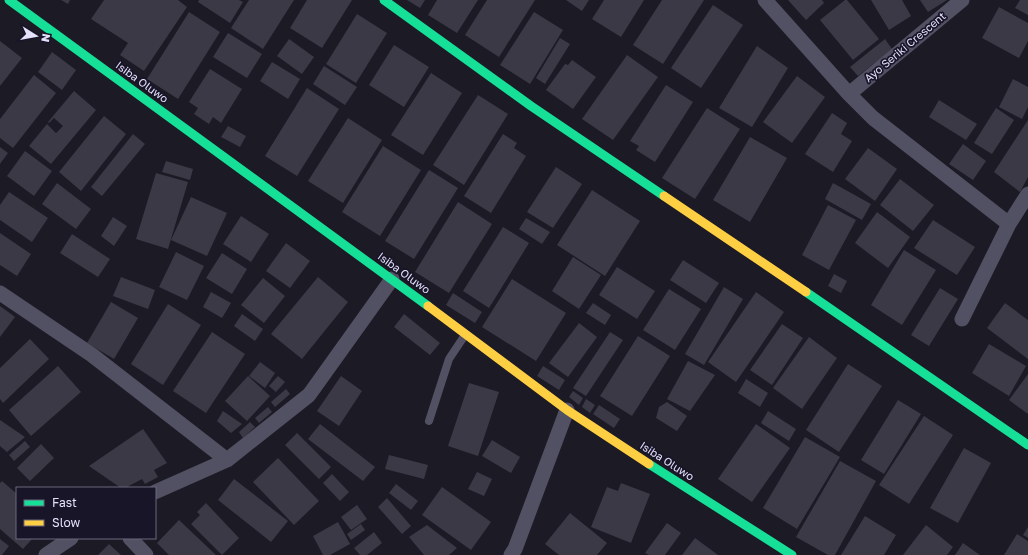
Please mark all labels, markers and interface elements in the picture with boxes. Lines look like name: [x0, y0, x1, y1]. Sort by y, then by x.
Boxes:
street label: Ayo Seriki Crescent: [861, 9, 948, 84]
north arrow: [16, 16, 56, 56]
text: N: [39, 33, 53, 43]
street label: Isiba Oluwo: [114, 58, 171, 105]
street label: Isiba Oluwo: [376, 249, 433, 296]
street label: Isiba Oluwo: [638, 438, 697, 483]
legend: [16, 487, 156, 539]
text: Fast: [52, 495, 77, 510]
text: Slow: [52, 515, 80, 530]

